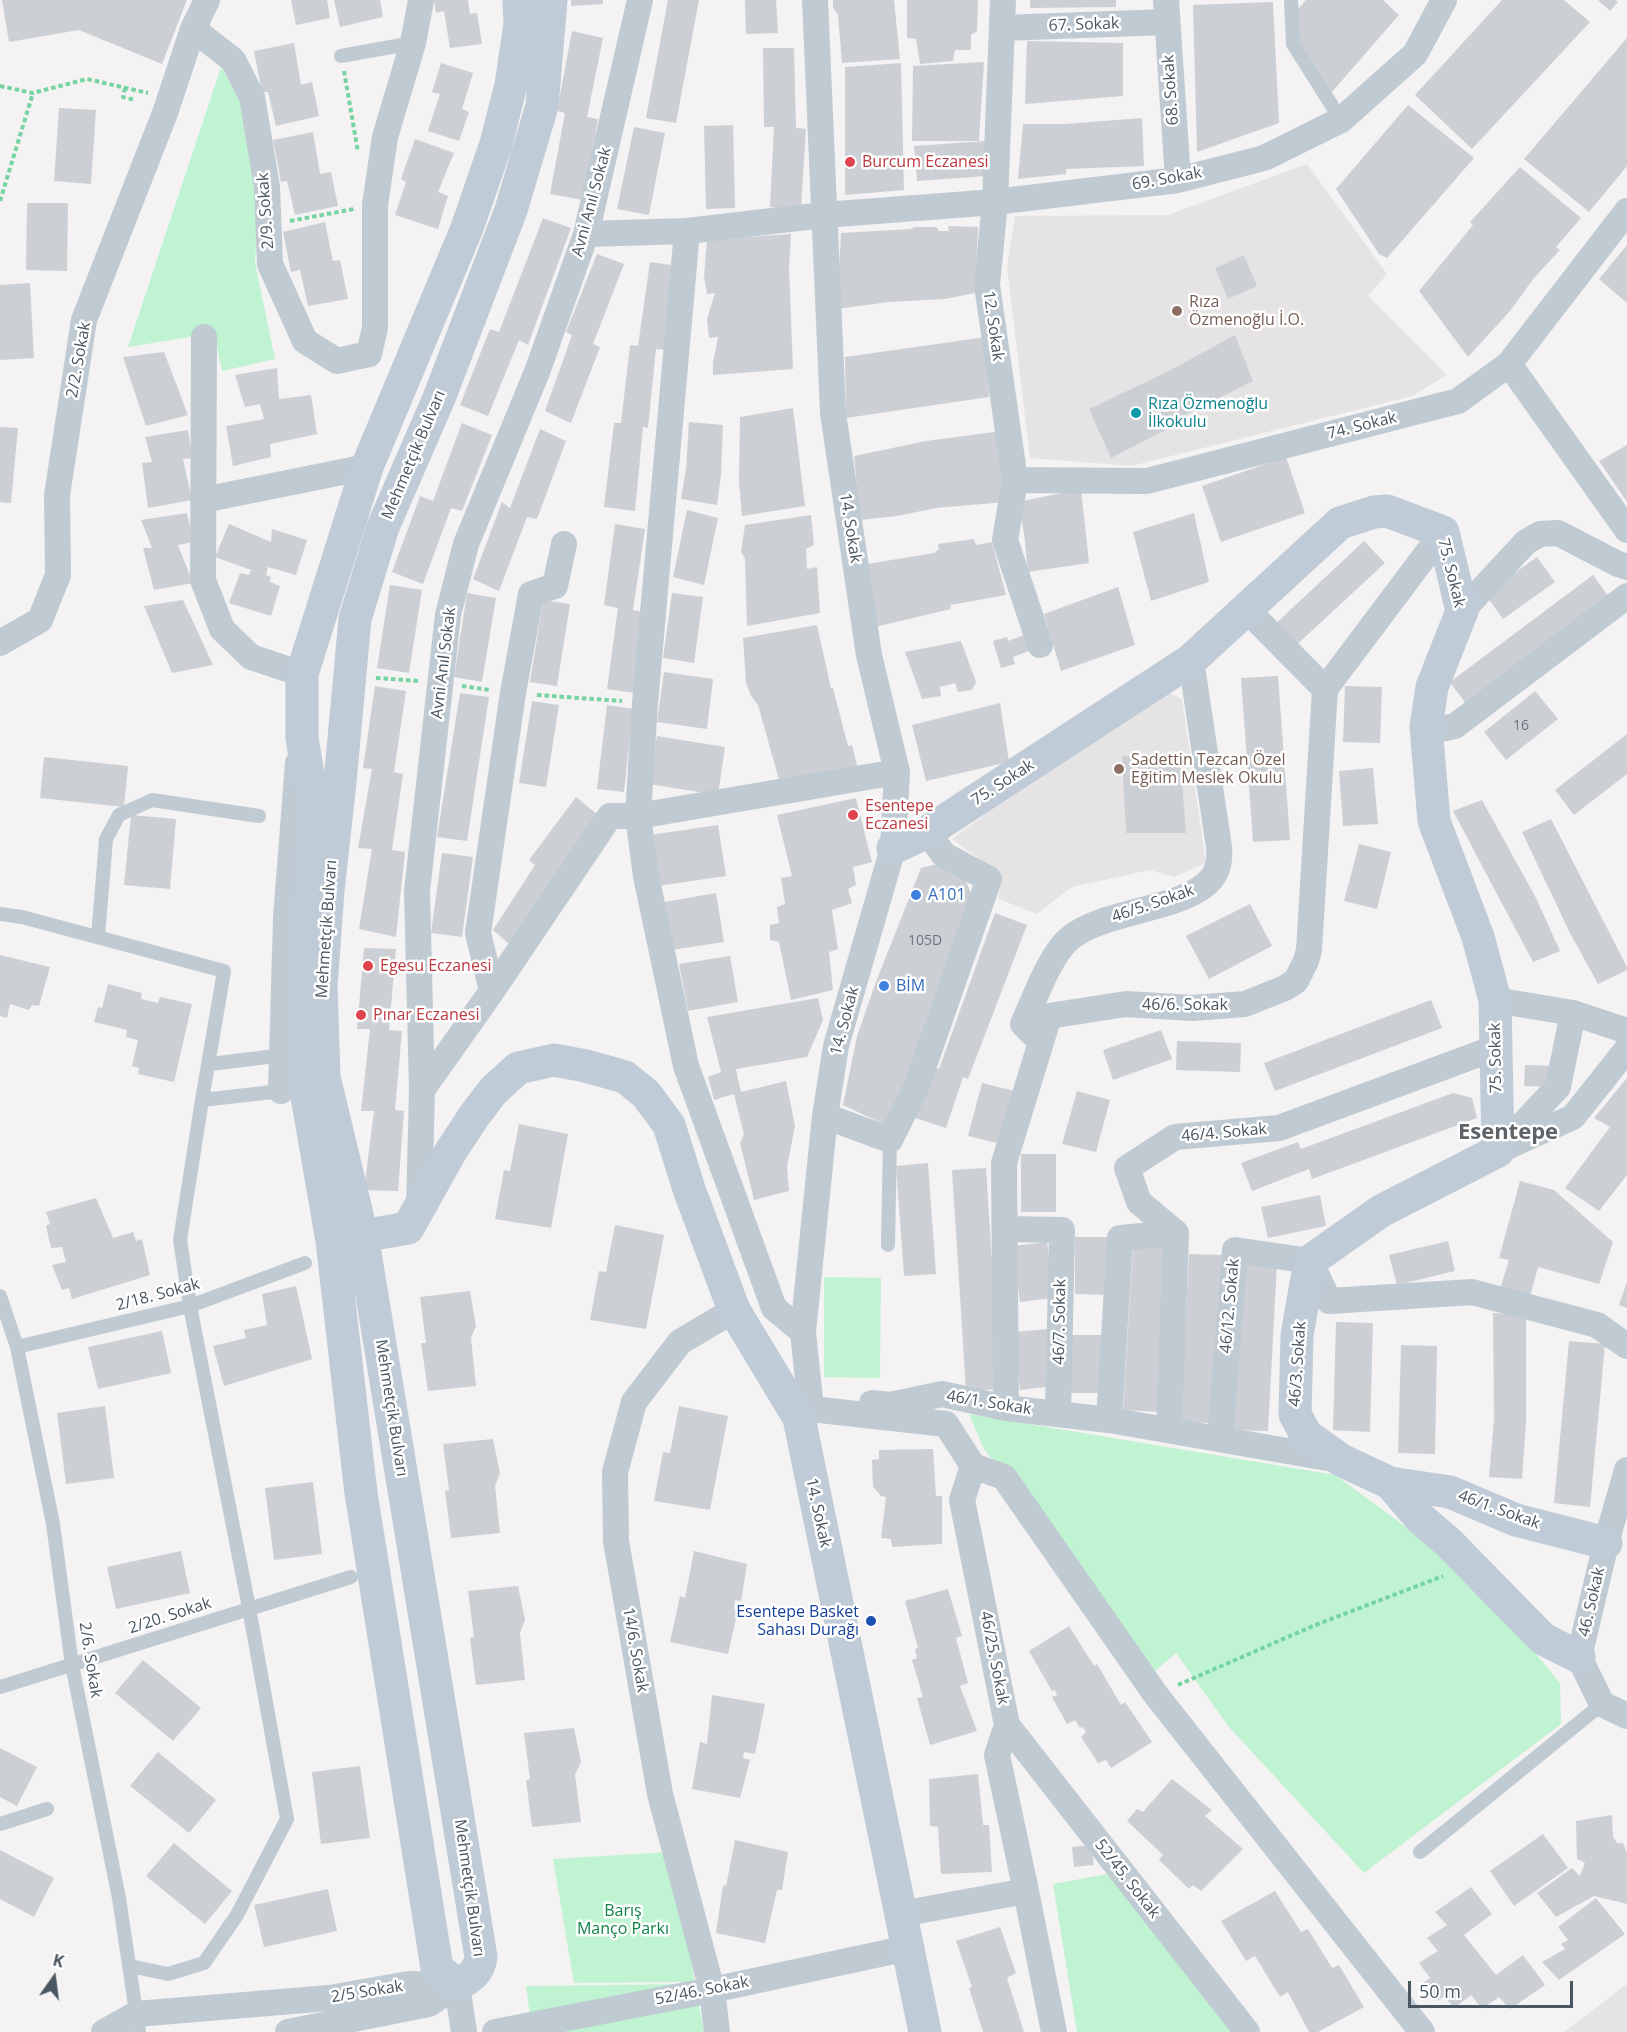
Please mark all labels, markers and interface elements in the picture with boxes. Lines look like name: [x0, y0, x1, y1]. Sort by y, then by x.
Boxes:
street label: 67. Sokak: [1048, 14, 1120, 36]
street label: 68. Sokak: [1159, 54, 1183, 126]
street label: Avni Anıl Sokak: [568, 145, 616, 259]
place label: Burcum Eczanesi: [862, 152, 989, 172]
marker: Burcum Eczanesi: [843, 155, 857, 169]
street label: 69. Sokak: [1130, 163, 1204, 195]
street label: 2/9. Sokak: [254, 172, 278, 250]
street label: 12. Sokak: [979, 290, 1007, 362]
place label: Rıza Özmenoğlu İ.O.: [1189, 292, 1304, 330]
marker: Rıza Özmenoğlu İ.O.: [1170, 304, 1184, 318]
street label: 2/2. Sokak: [63, 321, 95, 399]
street label: Mehmetçik Bulvarı: [378, 387, 450, 523]
place label: Rıza Özmenoğlu İlkokulu: [1148, 394, 1268, 432]
marker: Rıza Özmenoğlu İlkokulu: [1129, 406, 1143, 420]
street label: 74. Sokak: [1325, 408, 1399, 444]
street label: 14. Sokak: [835, 492, 865, 564]
street label: 75. Sokak: [1433, 536, 1469, 610]
street label: Avni Anıl Sokak: [428, 606, 460, 720]
house number: 16: [1513, 718, 1529, 734]
place label: Sadettin Tezcan Özel Eğitim Meslek Okulu: [1131, 750, 1286, 788]
street label: 75. Sokak: [968, 756, 1038, 810]
marker: Sadettin Tezcan Özel Eğitim Meslek Okulu: [1112, 762, 1126, 776]
place label: Esentepe Eczanesi: [865, 796, 934, 834]
marker: Esentepe Eczanesi: [846, 808, 860, 822]
street label: Mehmetçik Bulvarı: [313, 859, 341, 999]
street label: 46/5. Sokak: [1109, 881, 1197, 927]
place label: A101: [928, 885, 966, 905]
marker: A101: [909, 888, 923, 902]
house number: 105D: [908, 933, 942, 949]
place label: Egesu Eczanesi: [380, 956, 492, 976]
marker: Egesu Eczanesi: [361, 959, 375, 973]
place label: BİM: [896, 976, 925, 996]
marker: BİM: [877, 979, 891, 993]
street label: 14. Sokak: [827, 984, 863, 1058]
street label: 46/6. Sokak: [1142, 995, 1228, 1015]
place label: Pınar Eczanesi: [373, 1005, 479, 1025]
marker: Pınar Eczanesi: [354, 1008, 368, 1022]
street label: 75. Sokak: [1486, 1022, 1506, 1094]
street label: 46/4. Sokak: [1180, 1120, 1268, 1146]
district label: Esentepe: [1458, 1120, 1558, 1146]
street label: 46/12. Sokak: [1216, 1258, 1244, 1354]
street label: 2/18. Sokak: [114, 1275, 202, 1315]
street label: 46/7. Sokak: [1050, 1279, 1070, 1365]
street label: 46/3. Sokak: [1285, 1321, 1311, 1407]
street label: Mehmetçik Bulvarı: [371, 1338, 411, 1478]
street label: 46/1. Sokak: [945, 1387, 1033, 1419]
street label: 14. Sokak: [801, 1476, 835, 1550]
street label: 46/1. Sokak: [1455, 1486, 1543, 1534]
street label: 46. Sokak: [1575, 1565, 1609, 1639]
street label: 2/20. Sokak: [126, 1594, 214, 1638]
place label: Esentepe Basket Sahası Durağı: [736, 1602, 859, 1640]
street label: 14/6. Sokak: [618, 1606, 652, 1694]
street label: 46/25. Sokak: [976, 1610, 1012, 1706]
marker: Esentepe Basket Sahası Durağı: [864, 1614, 878, 1628]
street label: 2/6. Sokak: [75, 1621, 105, 1699]
street label: Mehmetçik Bulvarı: [450, 1818, 488, 1958]
street label: 52/45. Sokak: [1090, 1836, 1164, 1922]
park label: Barış Manço Parkı: [577, 1901, 669, 1939]
north arrow: [24, 1948, 84, 2008]
text: K: [51, 1949, 66, 1972]
scale bar: [1411, 1969, 1576, 2007]
street label: 52/46. Sokak: [654, 1973, 750, 2009]
street label: 2/5 Sokak: [330, 1977, 404, 2007]
text: 50 m: [1419, 1979, 1461, 2003]

